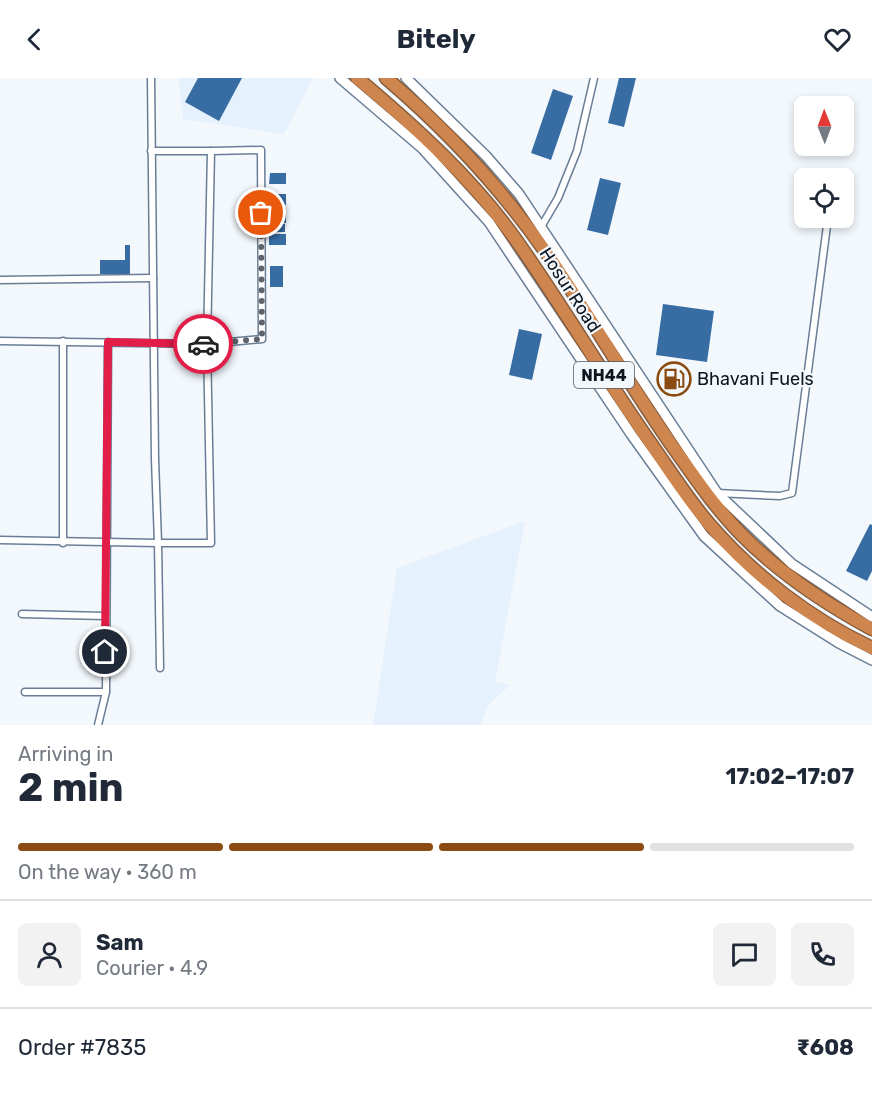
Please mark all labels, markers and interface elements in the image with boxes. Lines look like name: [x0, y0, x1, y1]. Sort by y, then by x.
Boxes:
icon: back: [18, 23, 51, 56]
text: Bitely: [396, 23, 476, 55]
icon: heart: [821, 23, 854, 56]
north arrow: [794, 96, 854, 156]
map controls: [794, 96, 854, 228]
button: locate: [794, 168, 854, 228]
pin: [235, 187, 286, 238]
icon: bag: [244, 196, 277, 229]
street label: Hosur Road: [534, 243, 606, 337]
courier: [173, 314, 233, 374]
icon: car: [187, 328, 220, 361]
fuel station icon: Bhavani Fuels: [656, 361, 692, 397]
road number: NH44: [574, 362, 634, 388]
place label: Bhavani Fuels: [697, 368, 814, 390]
pin: [79, 626, 130, 677]
icon: home: [88, 635, 121, 668]
text: Arriving in: [18, 742, 113, 766]
text: 17:02–17:07: [726, 763, 854, 790]
text: 2 min: [18, 765, 124, 811]
text: On the way · 360 m: [18, 860, 197, 884]
button: person: [18, 923, 81, 986]
button: chat: [713, 923, 776, 986]
button: phone: [791, 923, 854, 986]
text: Sam: [96, 929, 144, 956]
text: Courier · 4.9: [96, 956, 208, 980]
text: Order #7835: [18, 1034, 146, 1061]
text: ₹608: [797, 1034, 854, 1061]

